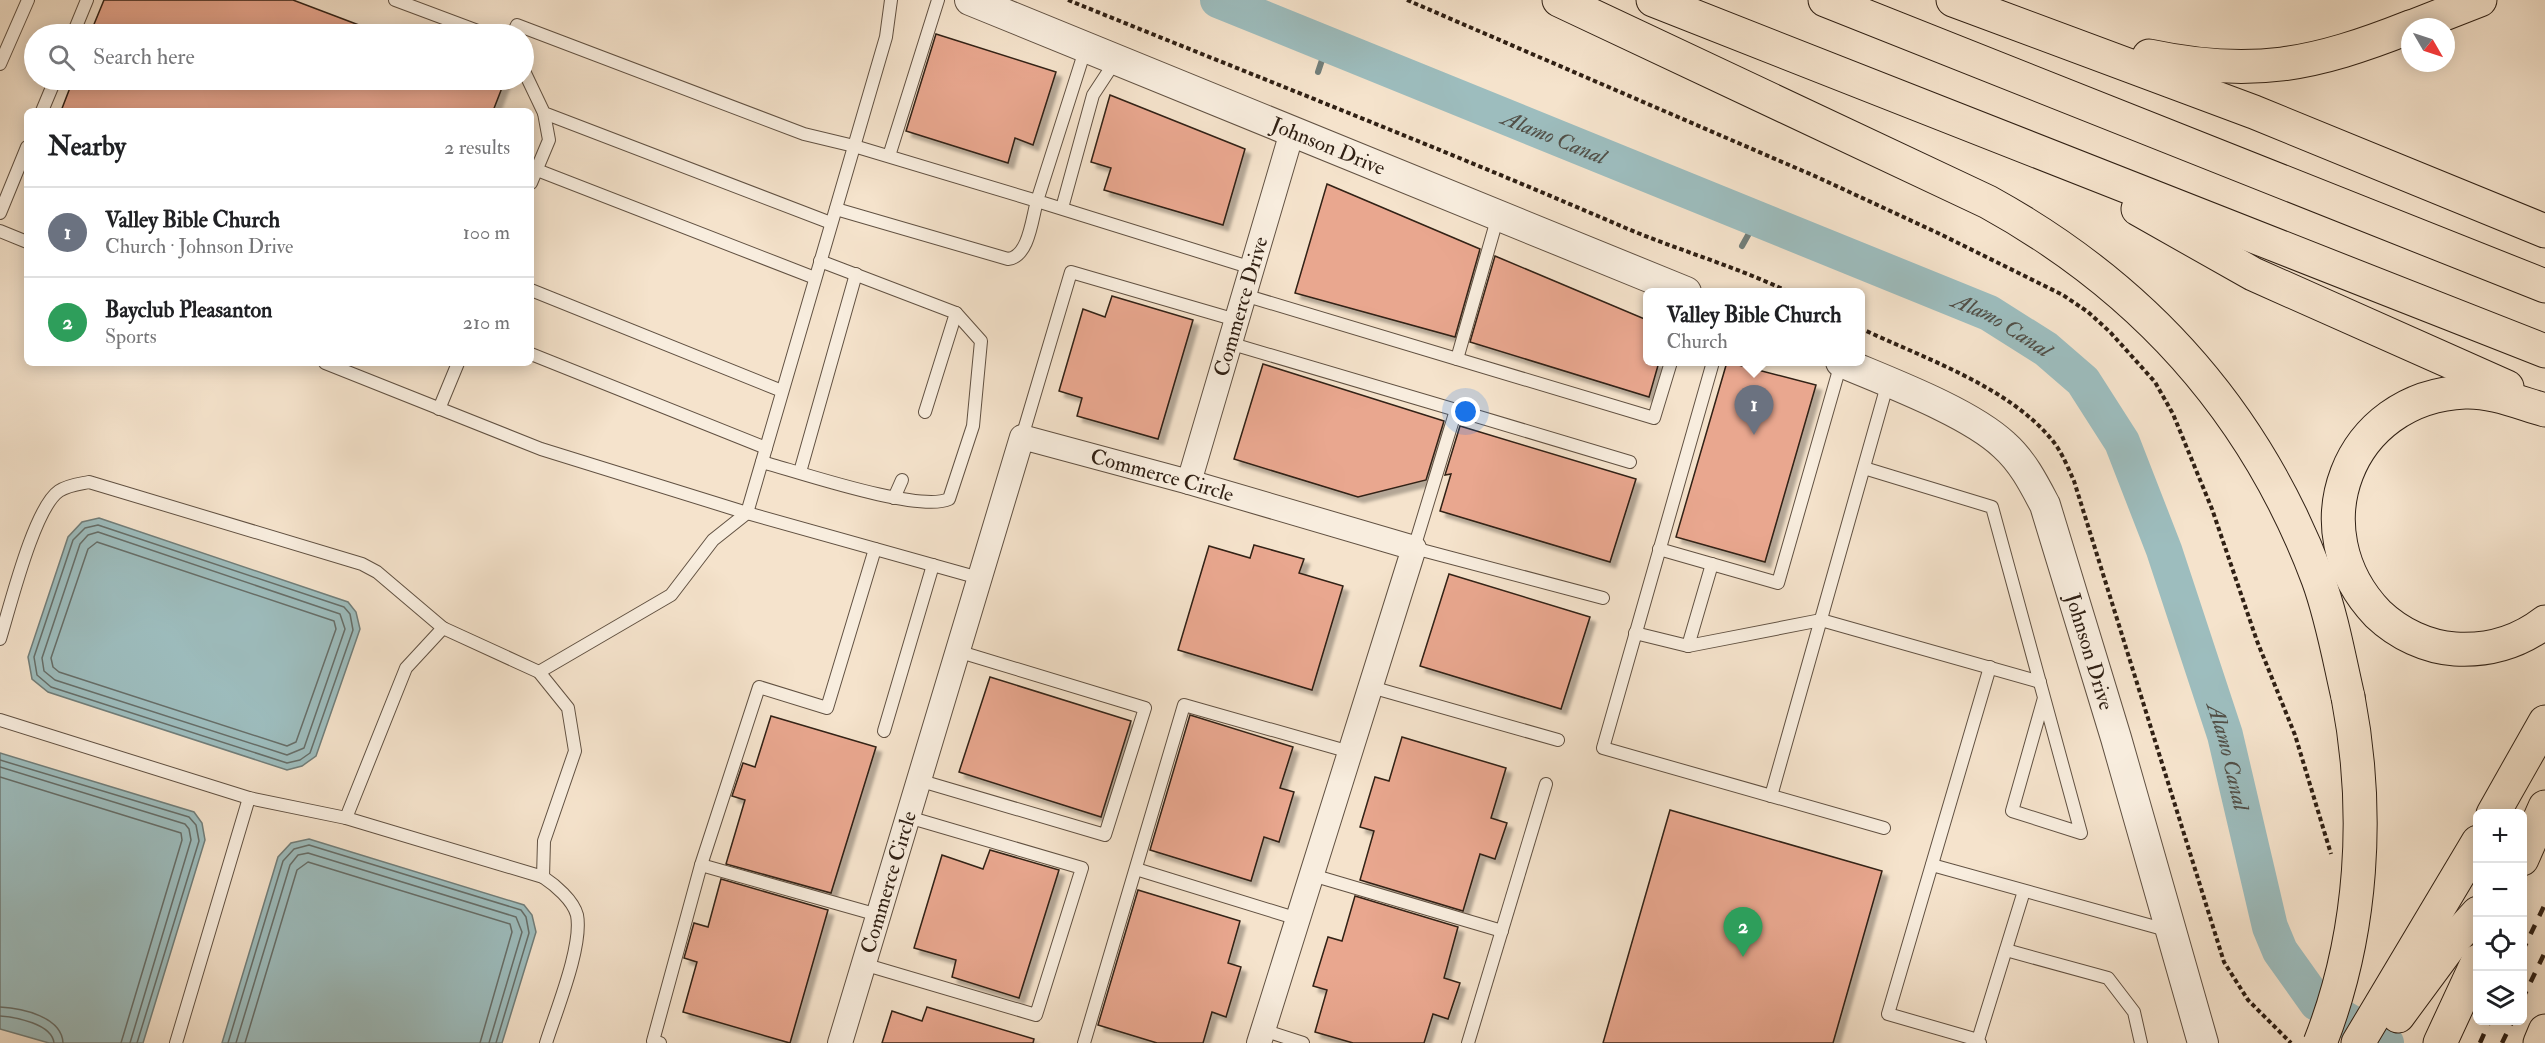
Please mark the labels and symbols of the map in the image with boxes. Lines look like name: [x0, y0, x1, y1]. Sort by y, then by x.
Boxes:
north arrow: [2401, 18, 2455, 72]
water label: Alamo Canal: [1496, 103, 1612, 172]
street label: Johnson Drive: [1266, 111, 1389, 182]
street label: Commerce Drive: [1208, 233, 1275, 380]
water label: Alamo Canal: [1946, 286, 2059, 365]
pin: 1: [1734, 386, 1774, 435]
your location: [1451, 397, 1480, 426]
street label: Commerce Circle: [1087, 443, 1237, 508]
street label: Johnson Drive: [2058, 589, 2120, 714]
water label: Alamo Canal: [2200, 697, 2256, 815]
street label: Commerce Circle: [855, 808, 923, 957]
pin: 2: [1724, 908, 1762, 957]

